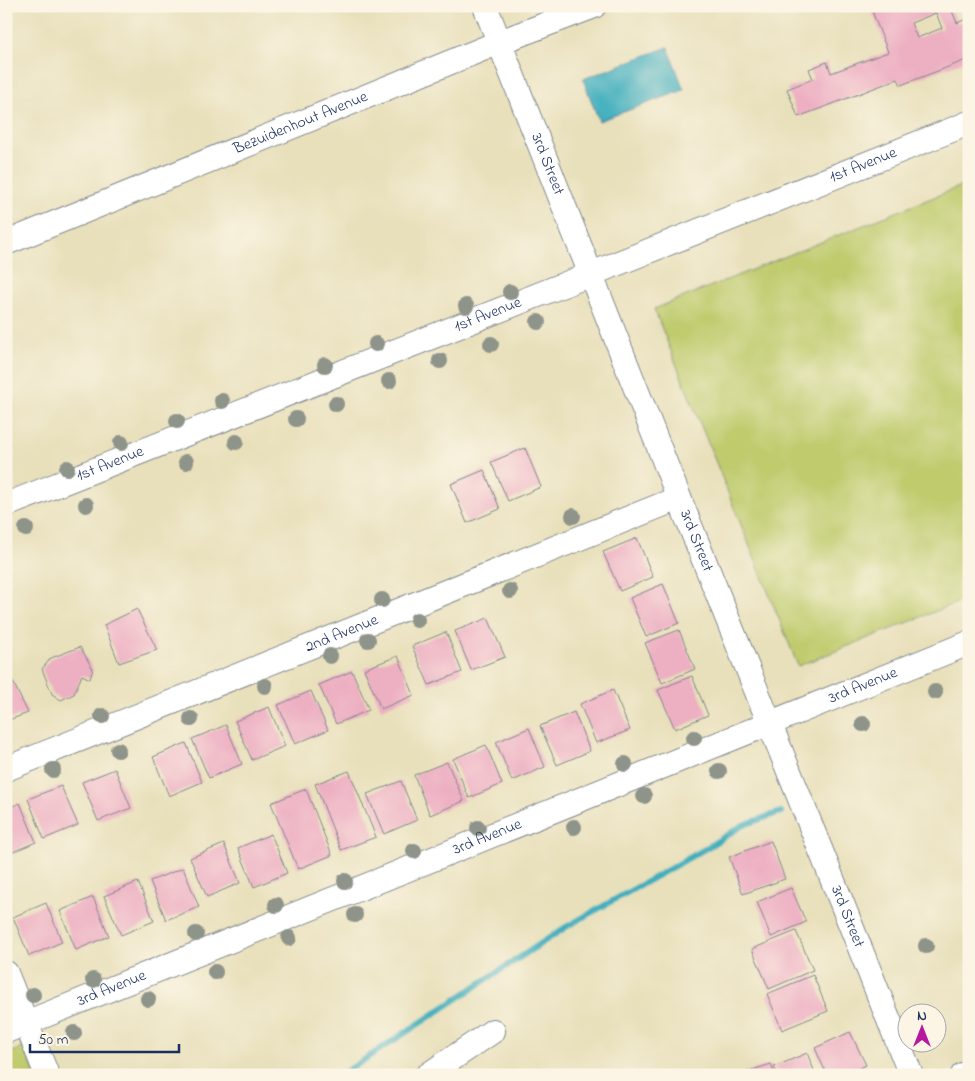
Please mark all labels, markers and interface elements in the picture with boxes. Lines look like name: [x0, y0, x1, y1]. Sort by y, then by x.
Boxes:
street label: Bezuidenhout Avenue: [229, 85, 372, 162]
street label: 3rd Street: [524, 130, 571, 199]
street label: 1st Avenue: [826, 141, 901, 190]
street label: 1st Avenue: [451, 290, 526, 339]
street label: 1st Avenue: [73, 439, 148, 488]
street label: 3rd Street: [673, 506, 720, 576]
street label: 2nd Avenue: [302, 608, 383, 659]
street label: 3rd Avenue: [825, 661, 902, 710]
street label: 3rd Avenue: [449, 812, 526, 862]
street label: 3rd Street: [824, 882, 871, 952]
street label: 3rd Avenue: [74, 963, 151, 1013]
north arrow: [898, 1004, 948, 1054]
text: N: [917, 1006, 927, 1027]
scale bar: [30, 1021, 179, 1053]
text: 50 m: [38, 1029, 69, 1051]

